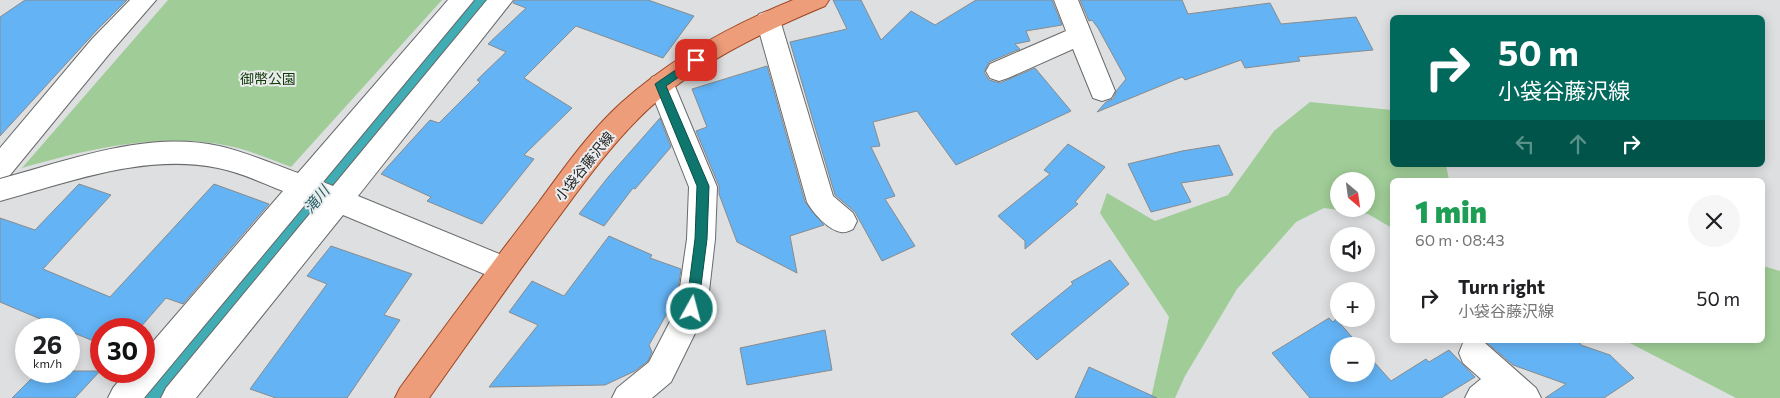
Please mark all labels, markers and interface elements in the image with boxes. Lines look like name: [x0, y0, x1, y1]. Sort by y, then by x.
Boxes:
text: 50 m: [1498, 30, 1579, 73]
icon: right: [1415, 35, 1480, 100]
pin: [675, 39, 717, 81]
icon: arrive: [682, 46, 710, 74]
park label: 御幣公園: [240, 70, 296, 87]
text: 小袋谷藤沢線: [1498, 77, 1630, 104]
street label: 小袋谷藤沢線: [551, 128, 617, 204]
icon: left: [1511, 130, 1539, 158]
icon: ahead: [1564, 130, 1592, 158]
icon: right: [1617, 130, 1645, 158]
north arrow: [1330, 172, 1375, 218]
map controls: [1330, 172, 1375, 382]
water label: 滝川: [299, 180, 334, 216]
text: 1 min: [1415, 192, 1487, 229]
button: close: [1688, 195, 1740, 247]
button: sound: [1330, 227, 1375, 272]
text: 60 m · 08:43: [1415, 230, 1505, 249]
text: Turn right: [1458, 275, 1545, 298]
position arrow: [665, 282, 717, 334]
button: +: [1330, 282, 1375, 327]
icon: right: [1415, 284, 1443, 312]
text: 50 m: [1696, 287, 1740, 310]
text: 小袋谷藤沢線: [1458, 301, 1554, 320]
speed limit sign: 30: [90, 318, 155, 383]
text: 26: [33, 329, 62, 359]
button: −: [1330, 337, 1375, 382]
text: km/h: [33, 356, 62, 370]

